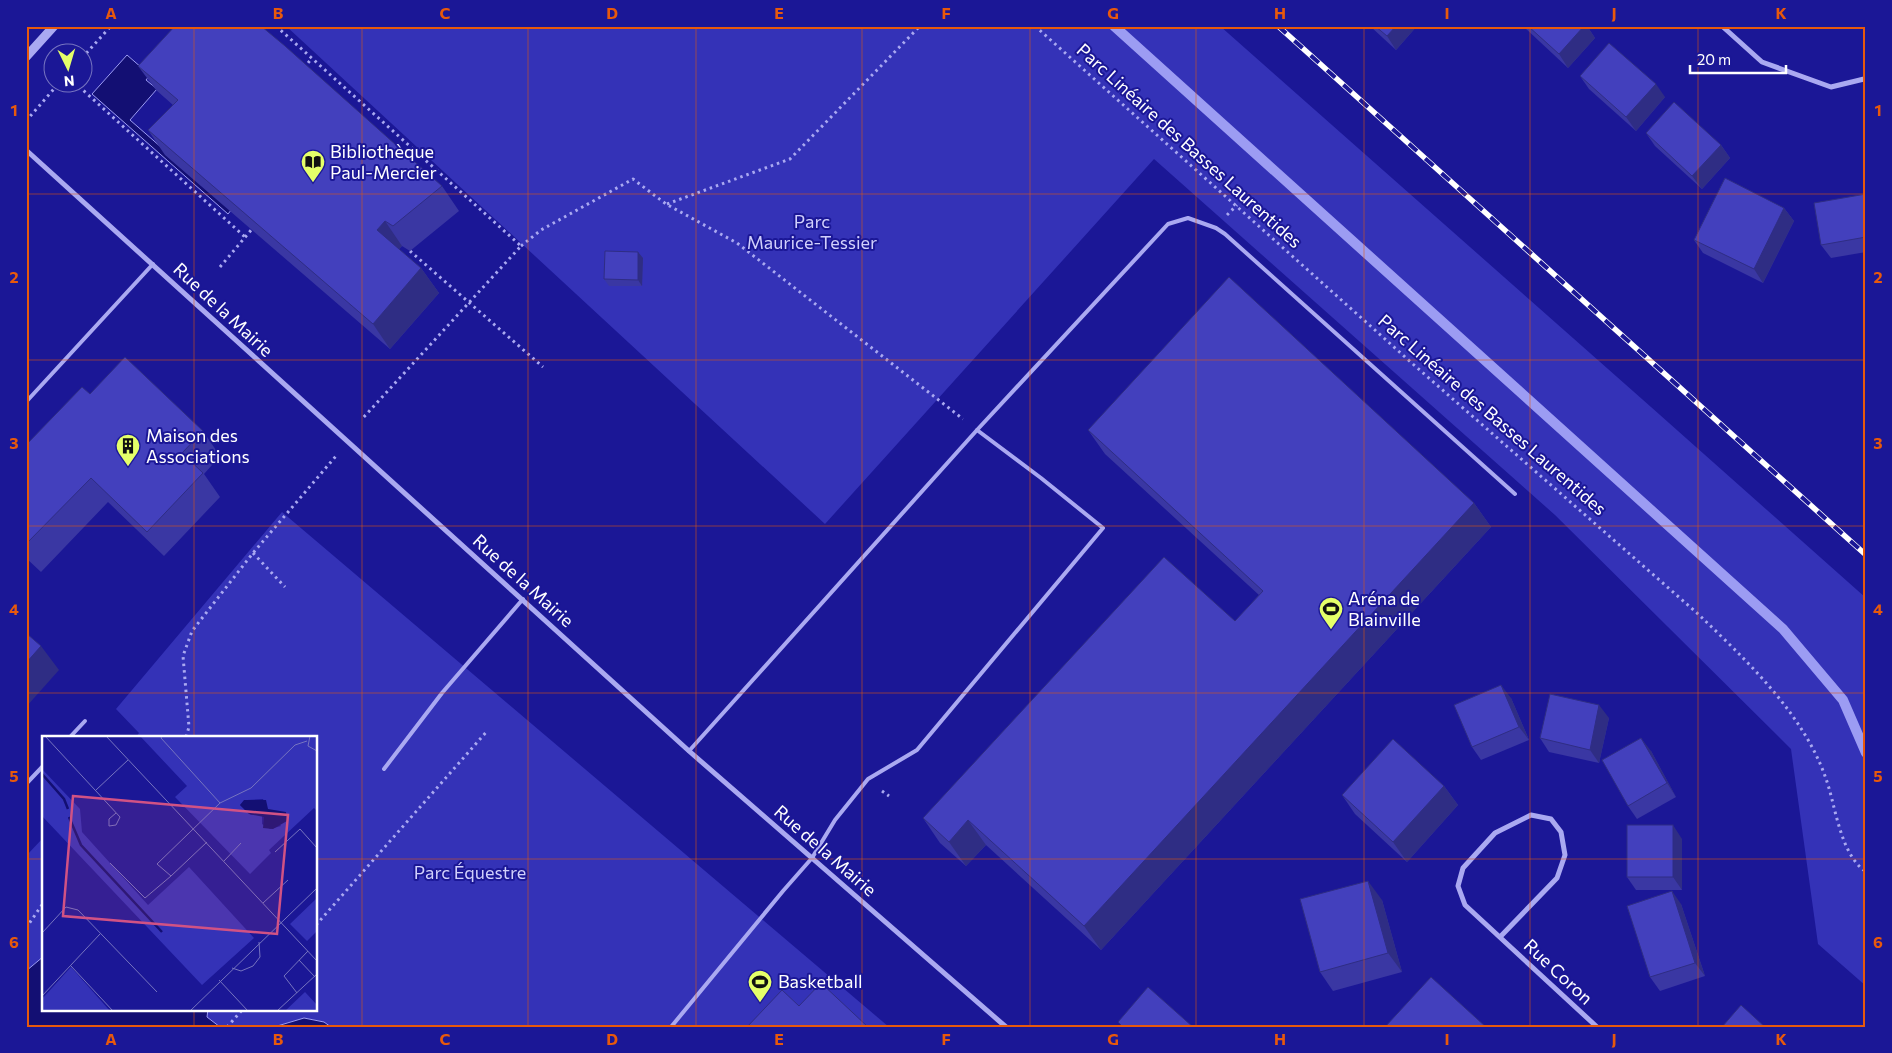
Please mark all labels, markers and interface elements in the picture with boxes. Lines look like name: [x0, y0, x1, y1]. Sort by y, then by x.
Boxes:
text: A: [105, 3, 117, 22]
text: B: [273, 3, 284, 22]
text: C: [440, 3, 451, 22]
text: D: [606, 3, 618, 22]
text: E: [774, 3, 784, 22]
text: F: [941, 3, 951, 22]
text: G: [1107, 3, 1119, 22]
text: H: [1274, 3, 1286, 22]
text: I: [1444, 3, 1450, 22]
text: J: [1611, 3, 1617, 22]
text: K: [1775, 3, 1787, 22]
street label: Parc Linéaire des Basses Laurentides: [1073, 38, 1307, 252]
north arrow: [42, 42, 92, 92]
scale bar: [1690, 42, 1786, 74]
text: 20 m: [1697, 50, 1731, 68]
text: N: [63, 73, 75, 90]
text: 1: [10, 100, 18, 119]
text: 1: [1874, 100, 1882, 119]
place label: Bibliothèque Paul-Mercier: [330, 140, 437, 183]
library icon: Bibliothèque Paul-Mercier: [300, 149, 326, 183]
park label: Parc Maurice-Tessier: [747, 210, 877, 253]
street label: Rue de la Mairie: [169, 258, 278, 361]
text: 2: [9, 267, 19, 286]
text: 2: [1873, 267, 1883, 286]
street label: Parc Linéaire des Basses Laurentides: [1374, 309, 1611, 519]
place label: Maison des Associations: [146, 424, 250, 467]
text: 3: [9, 433, 19, 452]
building icon: Maison des Associations: [115, 433, 141, 467]
text: 3: [1873, 433, 1883, 452]
street label: Rue de la Mairie: [469, 529, 579, 631]
place label: Aréna de Blainville: [1348, 587, 1421, 630]
sports icon: Aréna de Blainville: [1318, 596, 1344, 630]
text: 4: [9, 599, 19, 618]
text: 4: [1873, 599, 1883, 618]
inset map: [42, 736, 318, 1010]
text: 5: [9, 766, 19, 785]
text: 5: [1873, 766, 1883, 785]
street label: Rue de la Mairie: [770, 800, 881, 901]
park label: Parc Équestre: [414, 861, 526, 883]
text: 6: [9, 932, 19, 951]
text: 6: [1873, 932, 1883, 951]
street label: Rue Coron: [1520, 934, 1598, 1009]
sports icon: Basketball: [747, 969, 773, 1003]
place label: Basketball: [778, 970, 863, 992]
text: A: [105, 1029, 117, 1048]
text: B: [273, 1029, 284, 1048]
text: C: [440, 1029, 451, 1048]
text: D: [606, 1029, 618, 1048]
text: E: [774, 1029, 784, 1048]
text: F: [941, 1029, 951, 1048]
text: G: [1107, 1029, 1119, 1048]
text: H: [1274, 1029, 1286, 1048]
text: I: [1444, 1029, 1450, 1048]
text: J: [1611, 1029, 1617, 1048]
text: K: [1775, 1029, 1787, 1048]

